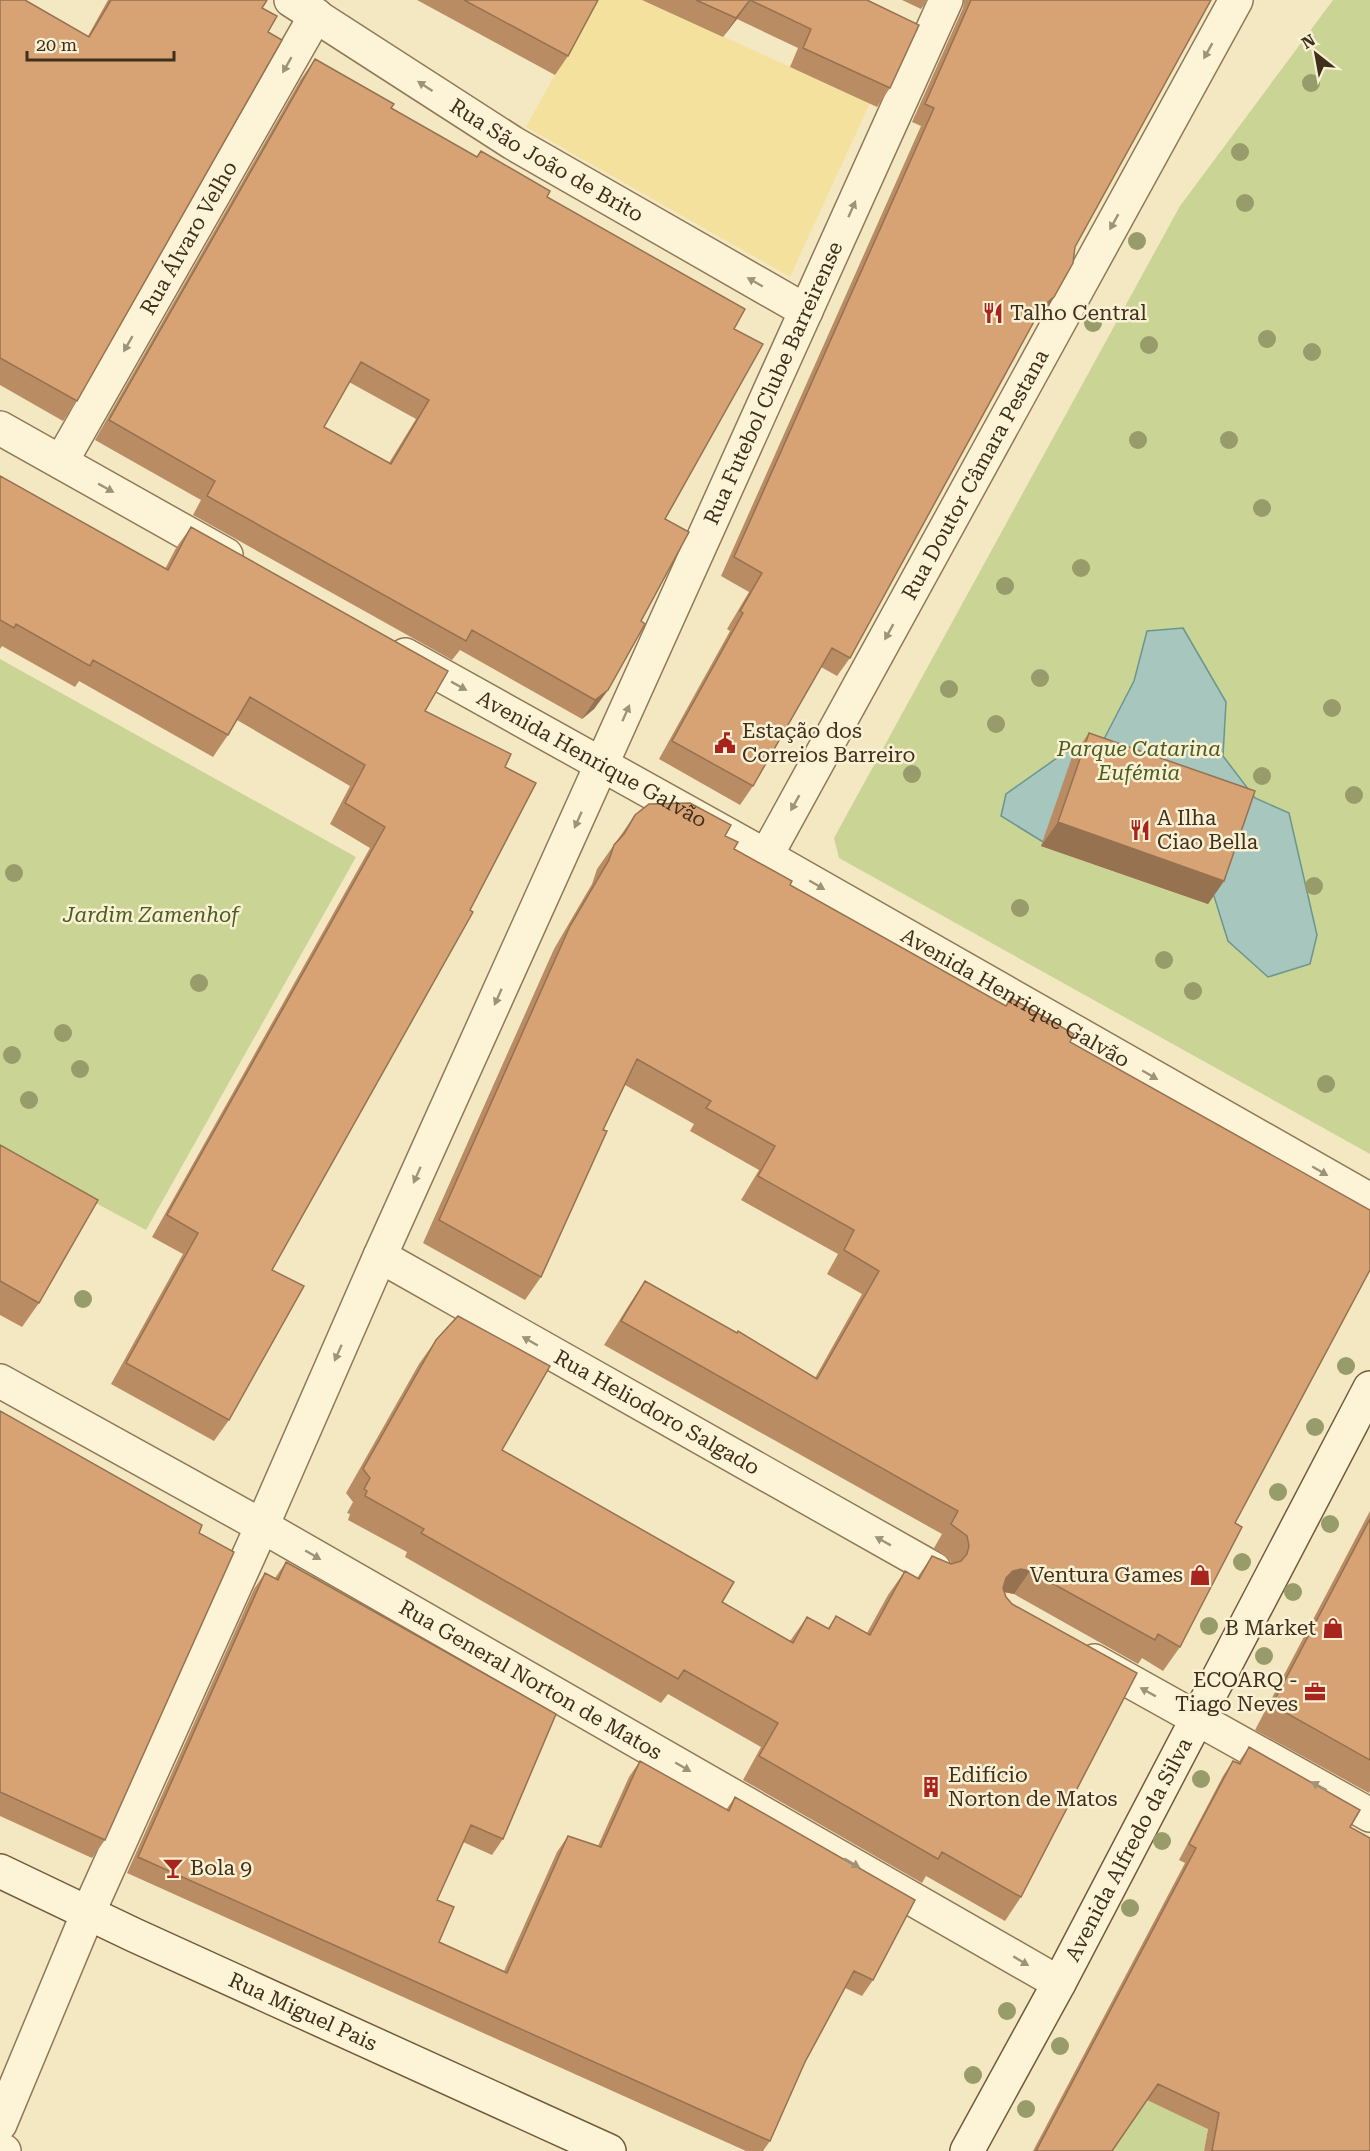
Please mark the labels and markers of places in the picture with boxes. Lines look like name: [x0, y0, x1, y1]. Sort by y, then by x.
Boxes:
restaurant icon: Talho Central: [981, 301, 1005, 325]
place label: Talho Central: [1010, 301, 1147, 325]
place label: Estação dos Correios Barreiro: [742, 719, 915, 767]
public building icon: Estação dos Correios Barreiro: [713, 731, 737, 755]
place label: A Ilha Ciao Bella: [1157, 806, 1259, 854]
restaurant icon: A Ilha Ciao Bella: [1128, 818, 1152, 842]
place label: Ventura Games: [1030, 1563, 1183, 1587]
shop icon: Ventura Games: [1188, 1563, 1212, 1587]
place label: B Market: [1225, 1616, 1316, 1640]
shop icon: B Market: [1321, 1616, 1345, 1640]
place label: ECOARQ - Tiago Neves: [1175, 1668, 1298, 1716]
office icon: ECOARQ - Tiago Neves: [1303, 1680, 1327, 1704]
place label: Edifício Norton de Matos: [948, 1763, 1118, 1811]
building icon: Edifício Norton de Matos: [919, 1775, 943, 1799]
bar icon: Bola 9: [161, 1856, 185, 1880]
place label: Bola 9: [190, 1856, 252, 1880]

